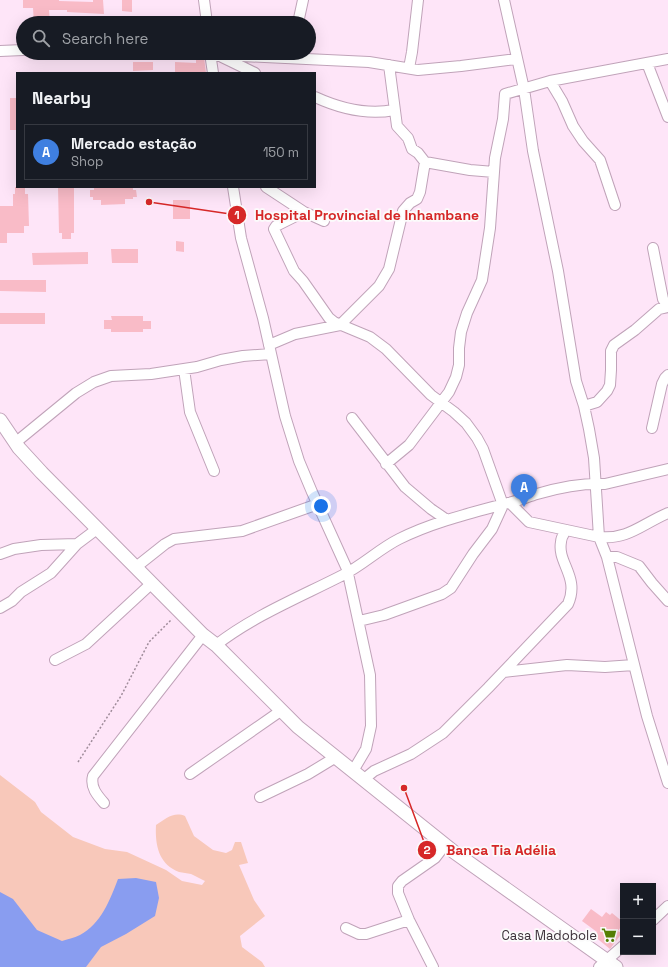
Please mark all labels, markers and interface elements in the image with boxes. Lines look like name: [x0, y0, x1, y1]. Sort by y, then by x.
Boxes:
search box: [16, 16, 316, 60]
icon: search: [30, 27, 52, 49]
text: Search here: [62, 29, 148, 48]
text: Nearby: [32, 87, 91, 109]
text: Mercado estação: [71, 134, 197, 153]
text: A: [42, 144, 50, 161]
text: 150 m: [263, 144, 299, 161]
text: Shop: [71, 153, 103, 170]
callout: Hospital Provincial de Inhambane: [227, 202, 487, 228]
text: Hospital Provincial de Inhambane: [255, 206, 479, 224]
text: 1: [234, 207, 240, 223]
pin: A: [511, 474, 537, 507]
your location: [311, 496, 331, 516]
callout: Banca Tia Adélia: [417, 837, 564, 863]
text: Banca Tia Adélia: [446, 841, 556, 859]
text: 2: [423, 842, 431, 858]
map controls: [620, 883, 656, 955]
button: +: [620, 883, 656, 919]
button: −: [620, 919, 656, 955]
supermarket icon: Casa Madobole: [600, 926, 618, 944]
place label: Casa Madobole: [501, 927, 597, 944]

